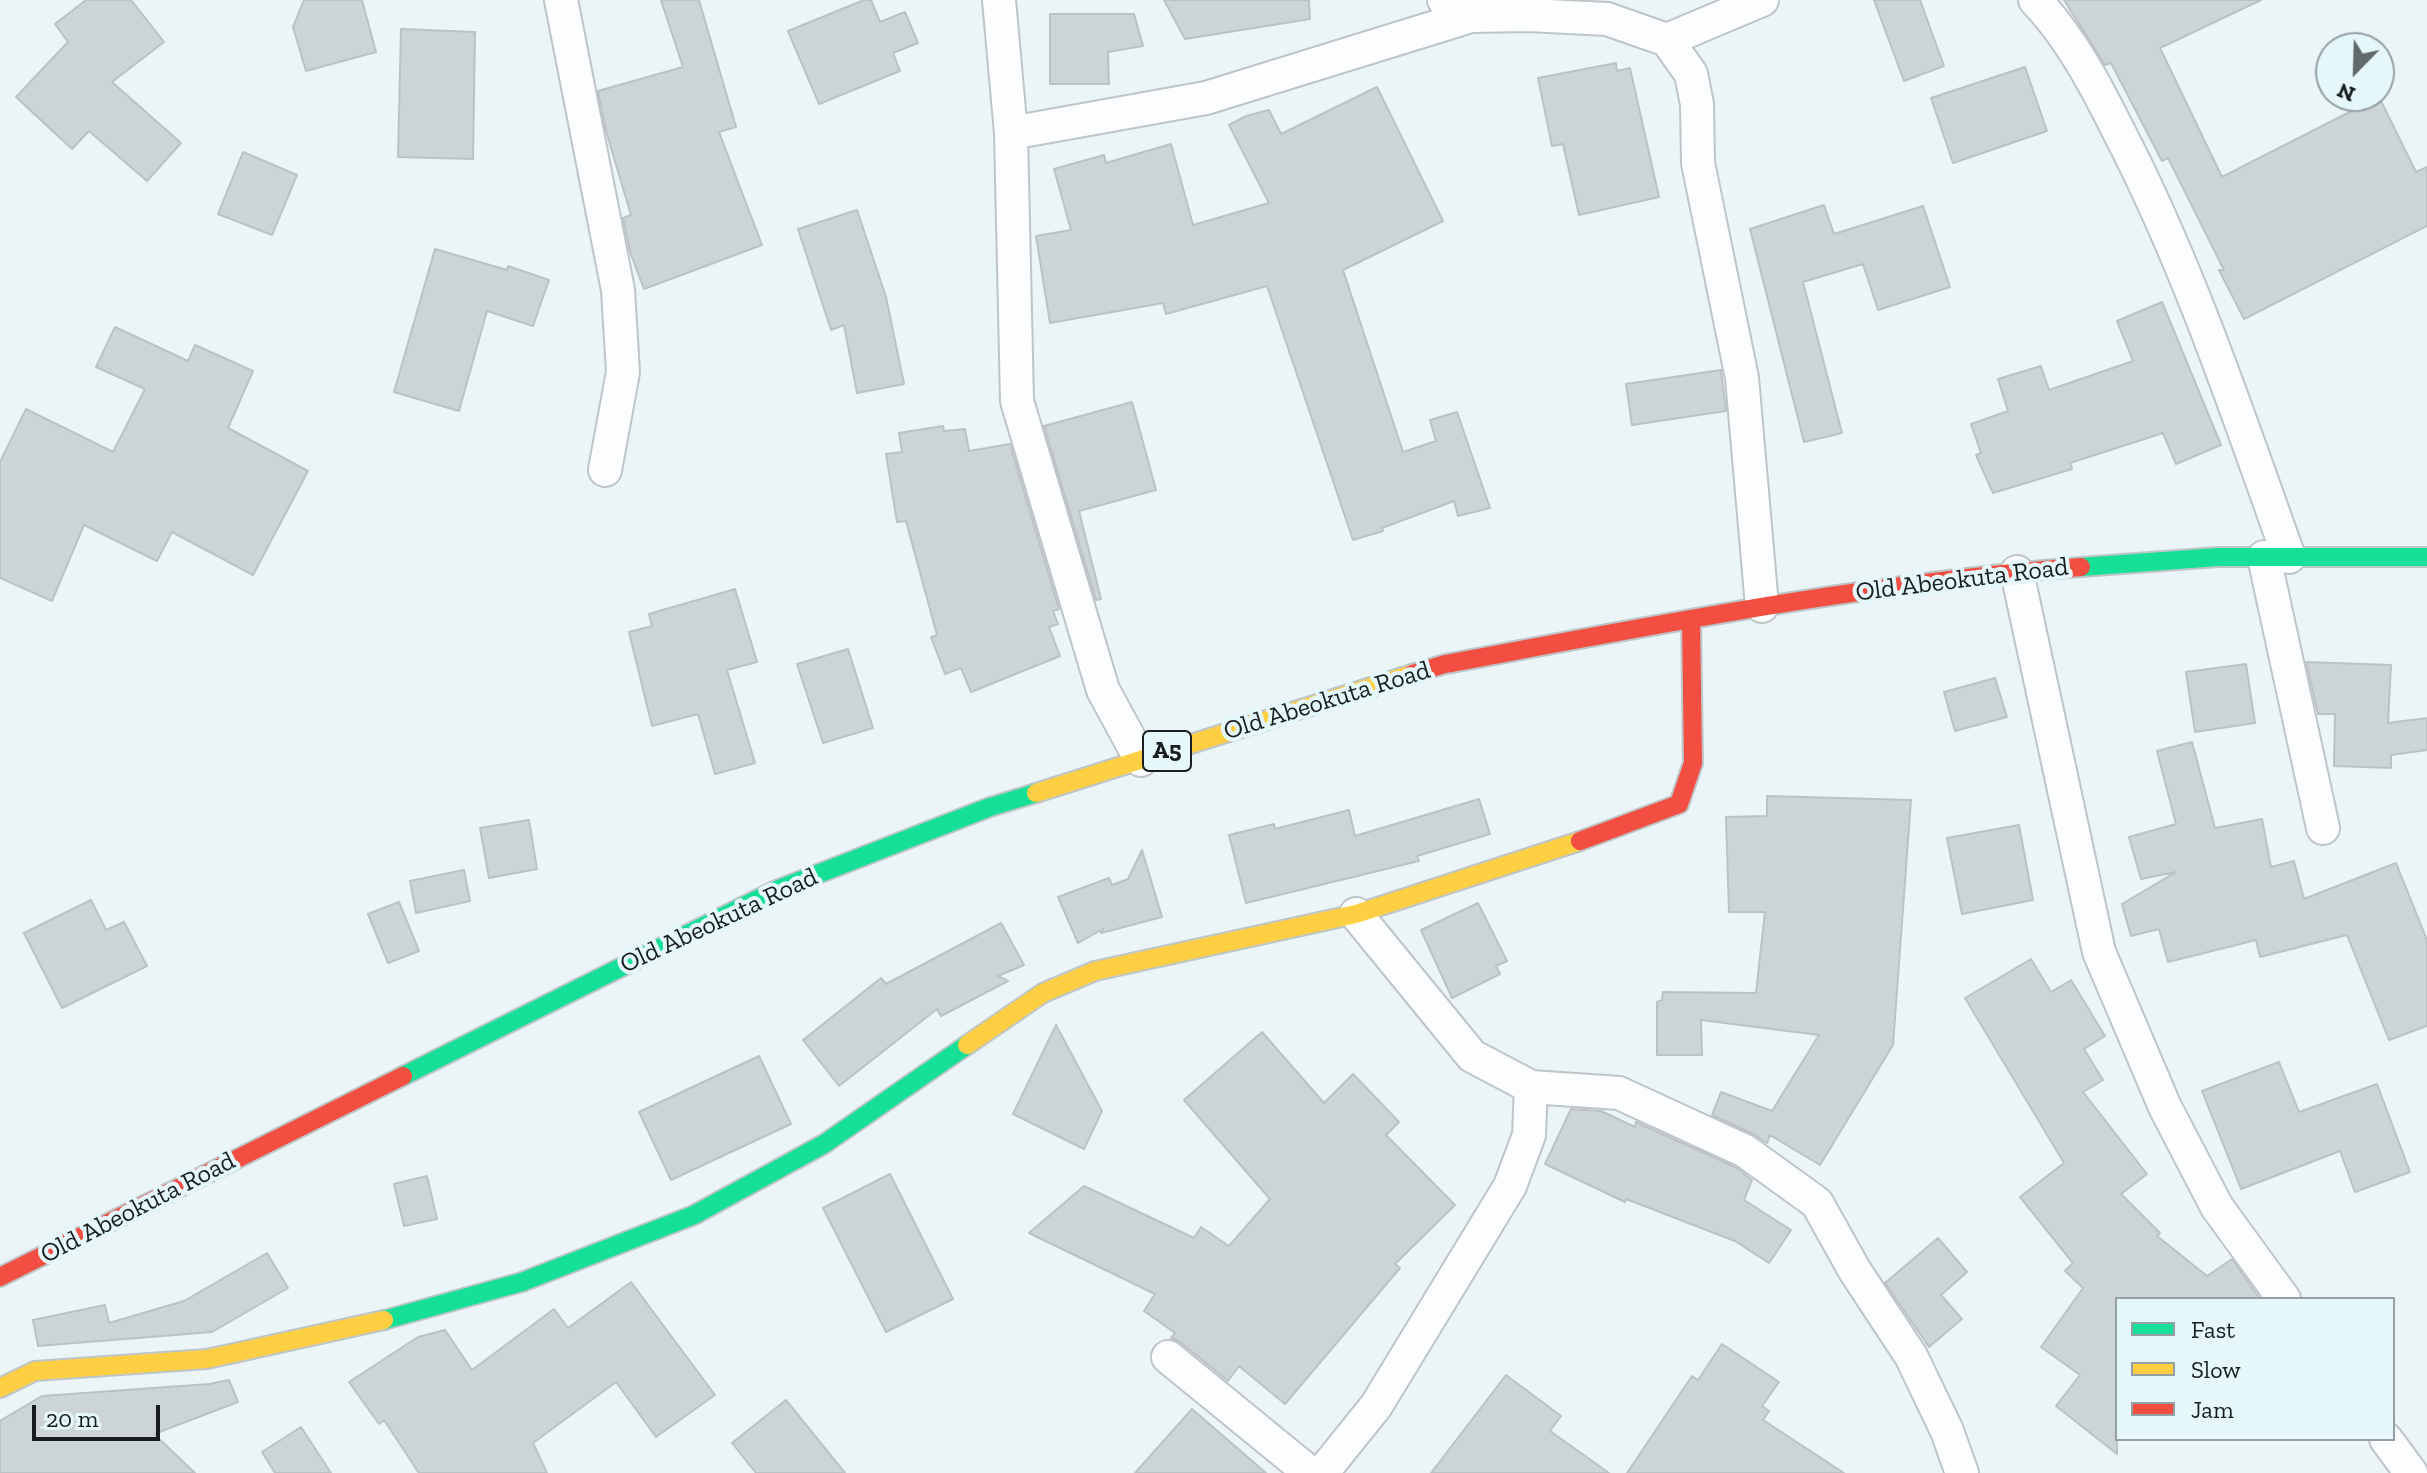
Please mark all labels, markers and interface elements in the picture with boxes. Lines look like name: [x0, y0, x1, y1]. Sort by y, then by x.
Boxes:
north arrow: [2315, 32, 2395, 112]
text: N: [2333, 77, 2359, 108]
street label: Old Abeokuta Road: [1854, 551, 2070, 609]
street label: Old Abeokuta Road: [1220, 655, 1434, 747]
road number: A5: [1143, 731, 1191, 771]
street label: Old Abeokuta Road: [615, 862, 823, 980]
street label: Old Abeokuta Road: [36, 1145, 240, 1271]
legend: [2115, 1297, 2395, 1441]
text: Fast: [2191, 1315, 2235, 1344]
text: Slow: [2191, 1355, 2241, 1384]
scale bar: [36, 1389, 164, 1439]
text: Jam: [2191, 1395, 2234, 1424]
text: 20 m: [46, 1404, 98, 1433]

